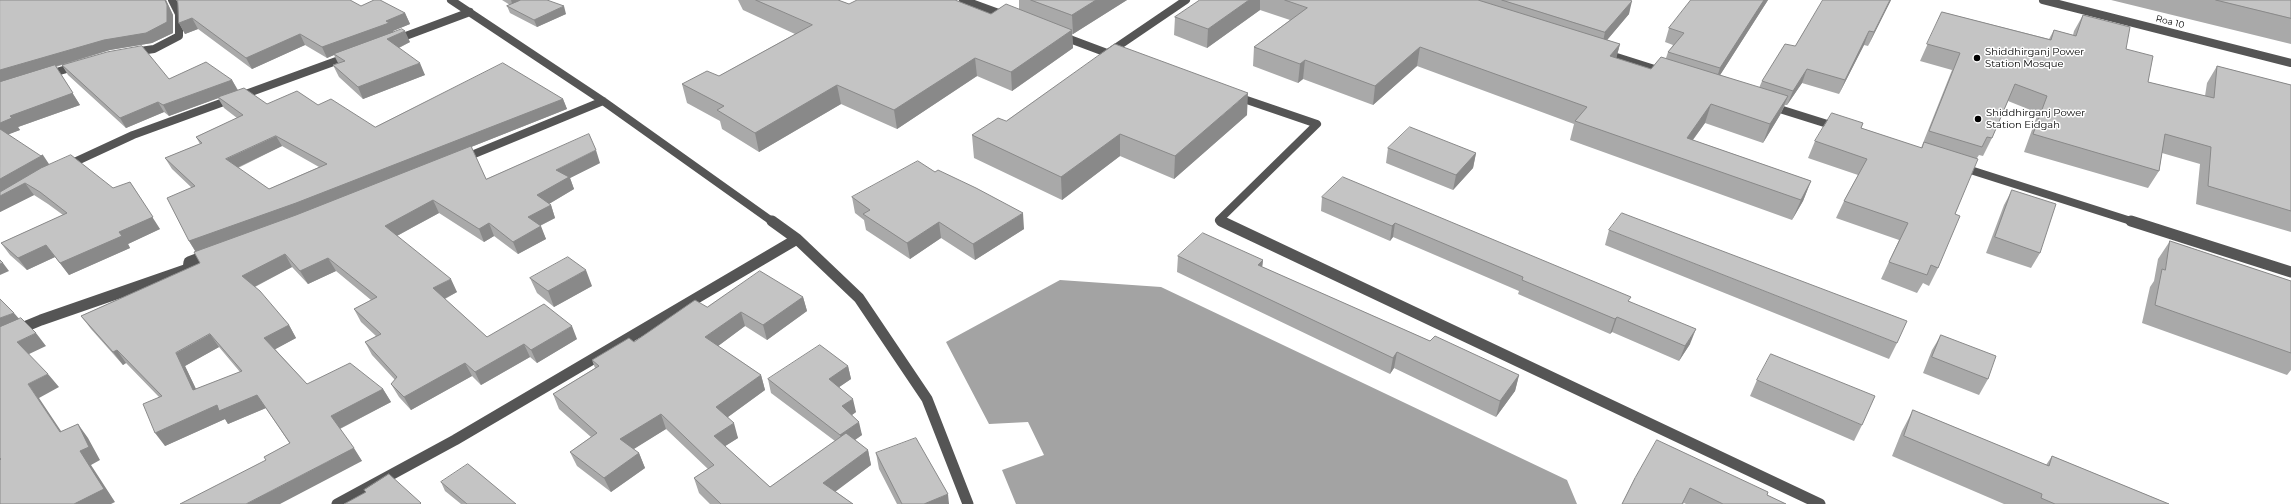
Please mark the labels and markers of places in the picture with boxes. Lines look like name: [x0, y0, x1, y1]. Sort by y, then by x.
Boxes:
place label: Shiddhirganj Power Station Mosque: [1985, 46, 2084, 70]
marker: Shiddhirganj Power Station Mosque: [1972, 53, 1982, 63]
place label: Shiddhirganj Power Station Eidgah: [1986, 107, 2085, 130]
marker: Shiddhirganj Power Station Eidgah: [1973, 114, 1983, 124]

